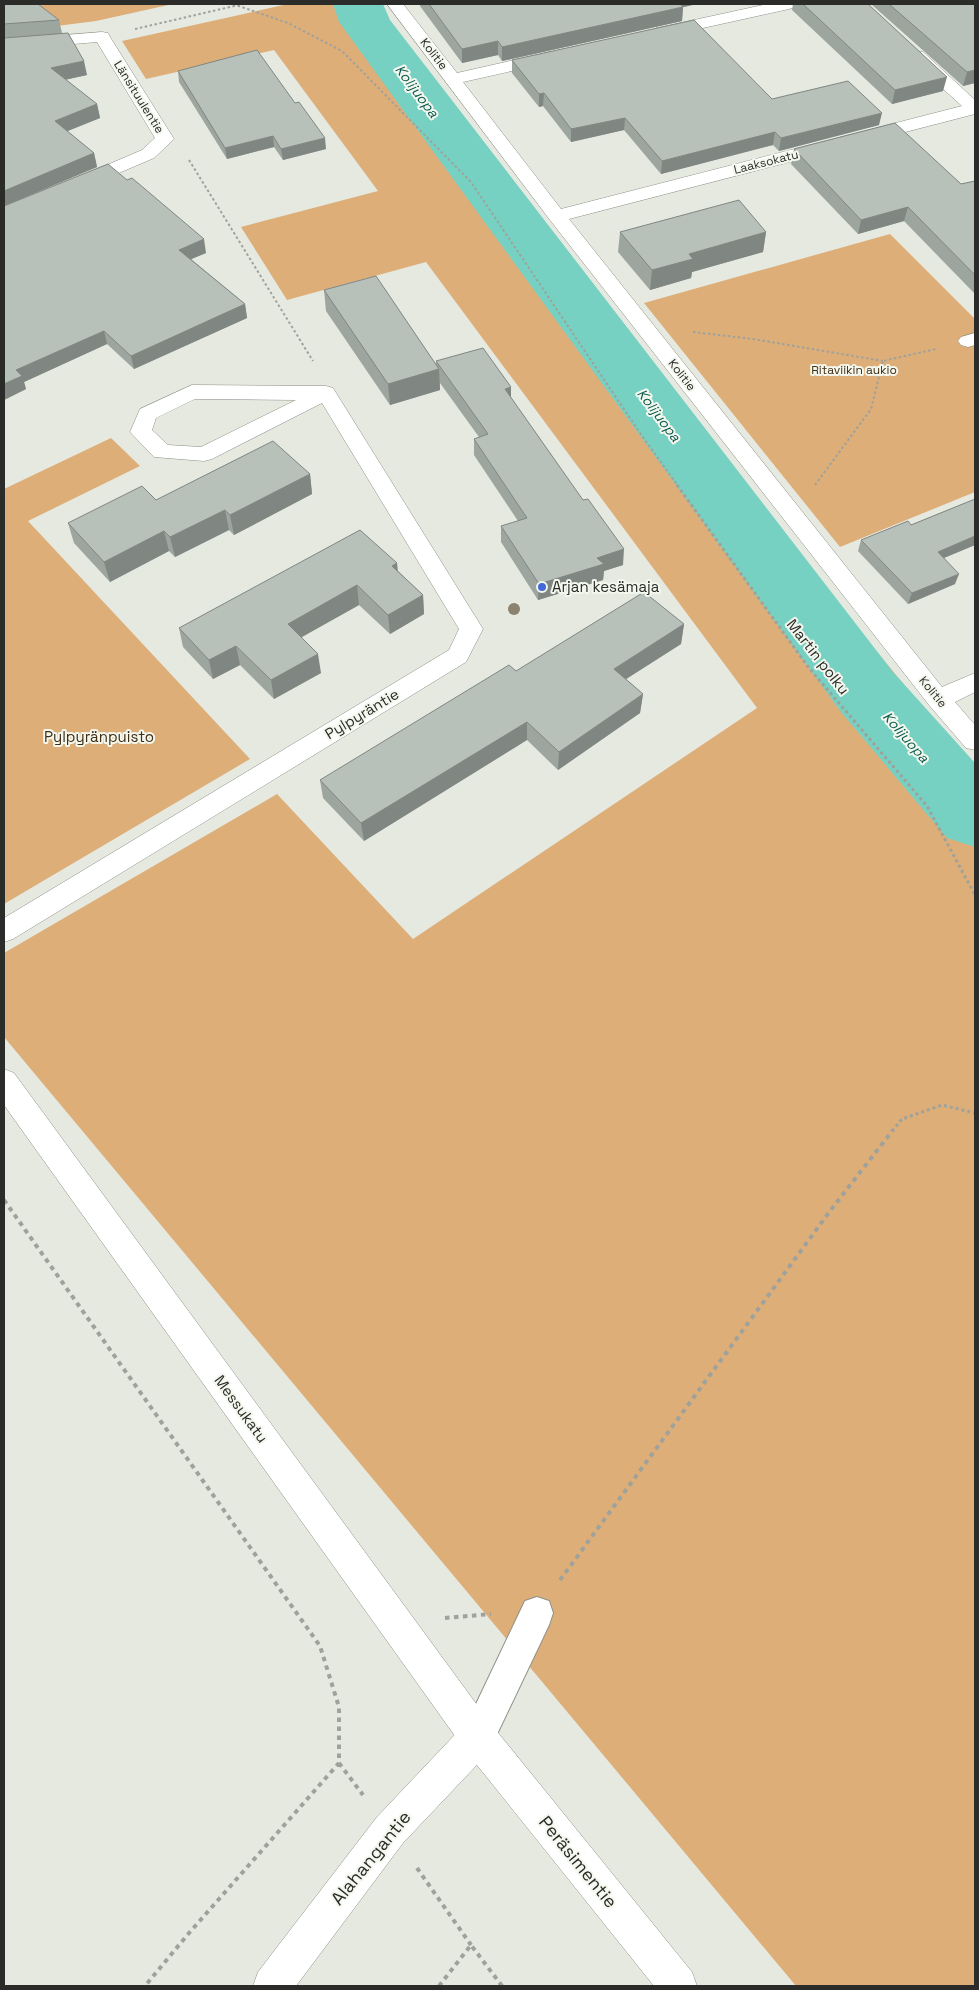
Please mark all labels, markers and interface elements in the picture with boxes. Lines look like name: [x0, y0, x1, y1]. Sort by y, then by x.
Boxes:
street label: Kolitie: [417, 35, 451, 73]
street label: Länsituulentie: [110, 58, 168, 136]
water label: Kolijuopa: [391, 61, 443, 122]
street label: Laaksokatu: [732, 146, 800, 178]
street label: Kolitie: [665, 356, 699, 394]
park label: Ritaviikin aukio: [811, 362, 897, 378]
water label: Kolijuopa: [633, 385, 685, 446]
place label: Arjan kesämaja: [552, 577, 660, 596]
marker: Arjan kesämaja: [536, 581, 548, 593]
street label: Martin polku: [783, 615, 854, 698]
street label: Kolitie: [915, 673, 951, 711]
street label: Pylpyräntie: [321, 684, 402, 743]
water label: Kolijuopa: [879, 708, 934, 767]
park label: Pylpyränpuisto: [44, 727, 154, 746]
street label: Messukatu: [211, 1371, 272, 1446]
street label: Alahangantie: [326, 1806, 416, 1909]
street label: Peräsimentie: [534, 1811, 623, 1912]

